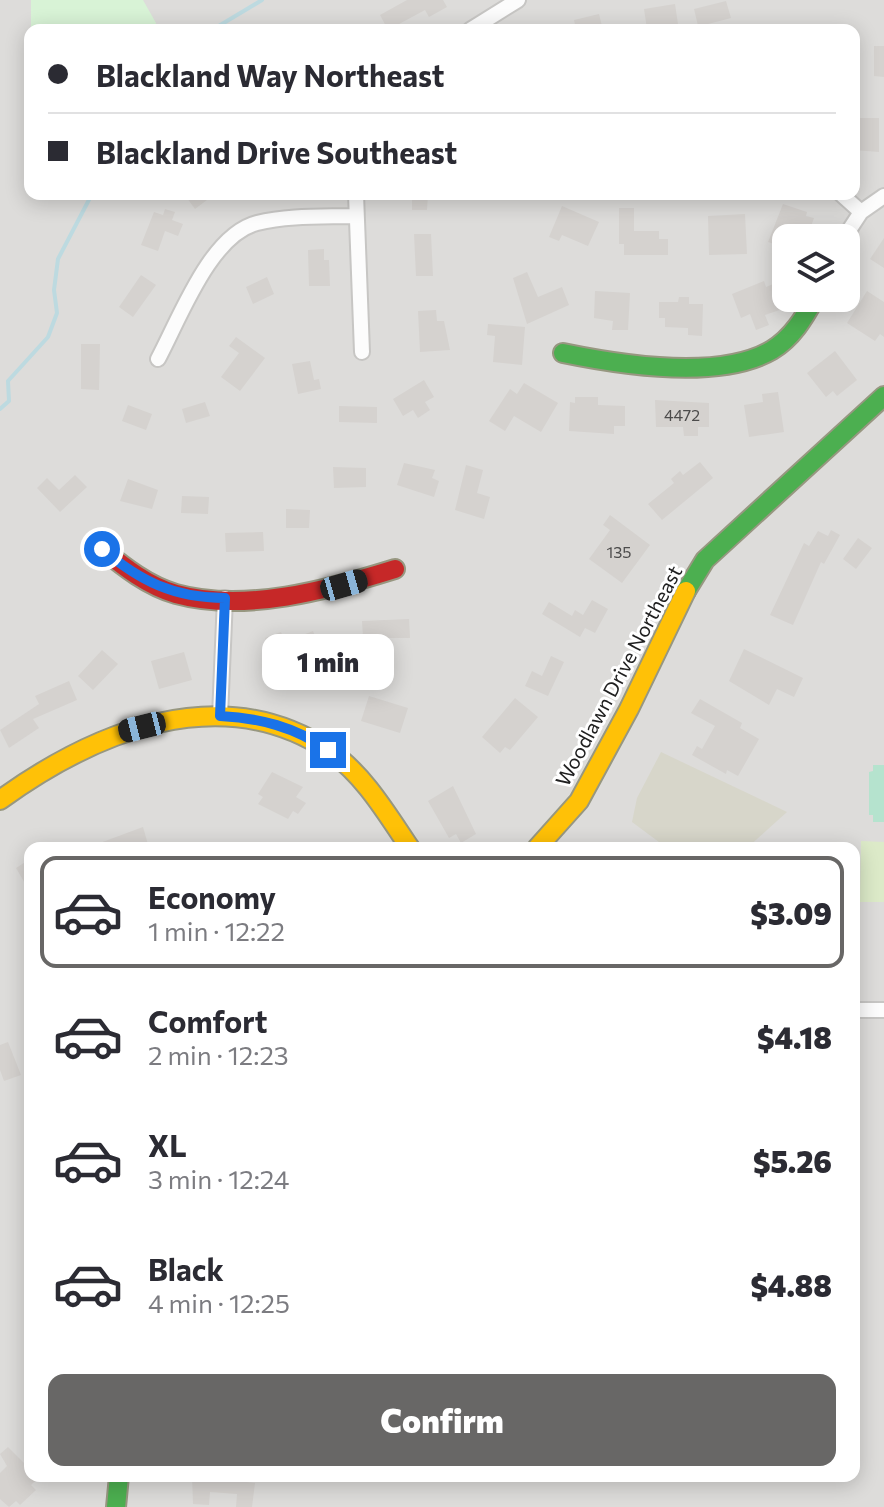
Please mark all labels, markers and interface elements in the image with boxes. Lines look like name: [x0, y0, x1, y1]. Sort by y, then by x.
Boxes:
text: Blackland Way Northeast: [96, 56, 444, 93]
text: Blackland Drive Southeast: [96, 133, 457, 170]
map controls: [772, 224, 860, 312]
button: layers: [772, 224, 860, 312]
house number: 4472: [664, 405, 700, 424]
route start: [84, 531, 120, 567]
house number: 135: [606, 542, 632, 561]
street label: Woodlawn Drive Northeast: [550, 561, 686, 790]
car: [318, 567, 370, 603]
callout: 1 min: [262, 634, 394, 690]
text: 1 min: [297, 646, 359, 677]
car: [116, 710, 168, 744]
route end: [310, 732, 346, 768]
icon: car: [52, 876, 124, 948]
text: Economy: [148, 878, 276, 915]
text: $3.09: [750, 894, 832, 931]
text: 1 min · 12:22: [148, 915, 285, 946]
icon: car: [52, 1000, 124, 1072]
text: Comfort: [148, 1002, 267, 1039]
text: $4.18: [757, 1018, 832, 1055]
text: 2 min · 12:23: [148, 1039, 289, 1070]
icon: car: [52, 1124, 124, 1196]
text: XL: [148, 1126, 187, 1163]
text: $5.26: [753, 1142, 832, 1179]
text: 3 min · 12:24: [148, 1163, 289, 1194]
icon: car: [52, 1248, 124, 1320]
text: Black: [148, 1250, 224, 1287]
text: $4.88: [750, 1266, 832, 1303]
text: 4 min · 12:25: [148, 1287, 290, 1318]
button: Confirm: [48, 1374, 836, 1466]

